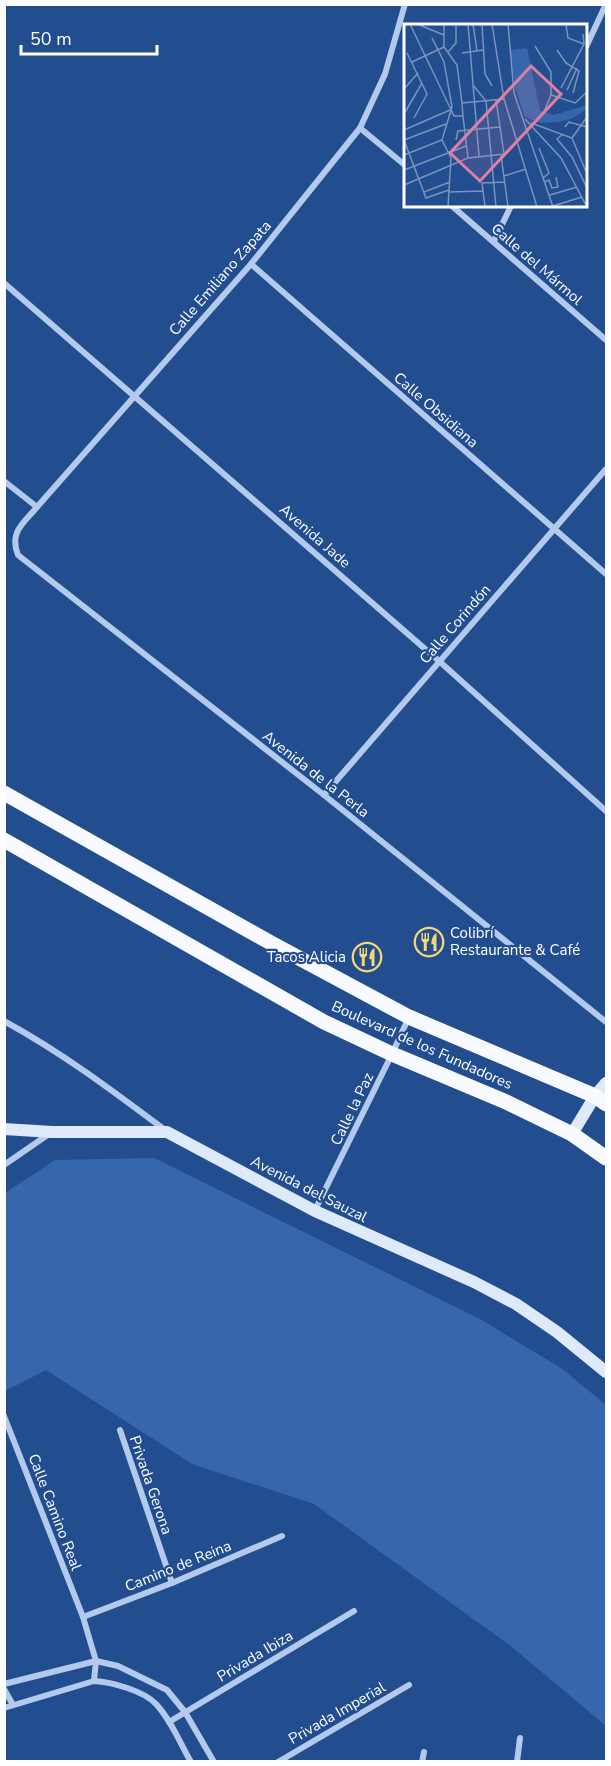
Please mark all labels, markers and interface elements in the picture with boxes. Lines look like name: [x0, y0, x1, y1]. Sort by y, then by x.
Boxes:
scale bar: [21, 18, 158, 56]
inset map: [404, 24, 587, 207]
text: 50 m: [30, 27, 72, 51]
street label: Calle Emiliano Zapata: [164, 216, 276, 340]
street label: Calle del Mármol: [487, 219, 587, 310]
street label: Calle Obsidiana: [389, 368, 483, 452]
street label: Avenida Jade: [275, 500, 355, 572]
street label: Calle Corindón: [415, 580, 495, 668]
street label: Avenida de la Perla: [258, 726, 374, 822]
place label: Colibrí Restaurante & Café: [450, 923, 580, 960]
restaurant icon: Colibrí Restaurante & Café: [413, 926, 445, 958]
restaurant icon: Tacos Alicia: [351, 941, 383, 973]
place label: Tacos Alicia: [267, 947, 346, 967]
street label: Boulevard de los Fundadores: [328, 996, 516, 1094]
street label: Calle la Paz: [326, 1069, 378, 1149]
street label: Avenida del Sauzal: [247, 1151, 371, 1227]
street label: Privada Gerona: [125, 1433, 177, 1537]
street label: Calle Camino Real: [24, 1451, 87, 1574]
street label: Camino de Reina: [122, 1536, 234, 1596]
street label: Privada Ibiza: [213, 1625, 297, 1687]
street label: Privada Imperial: [285, 1677, 390, 1749]

